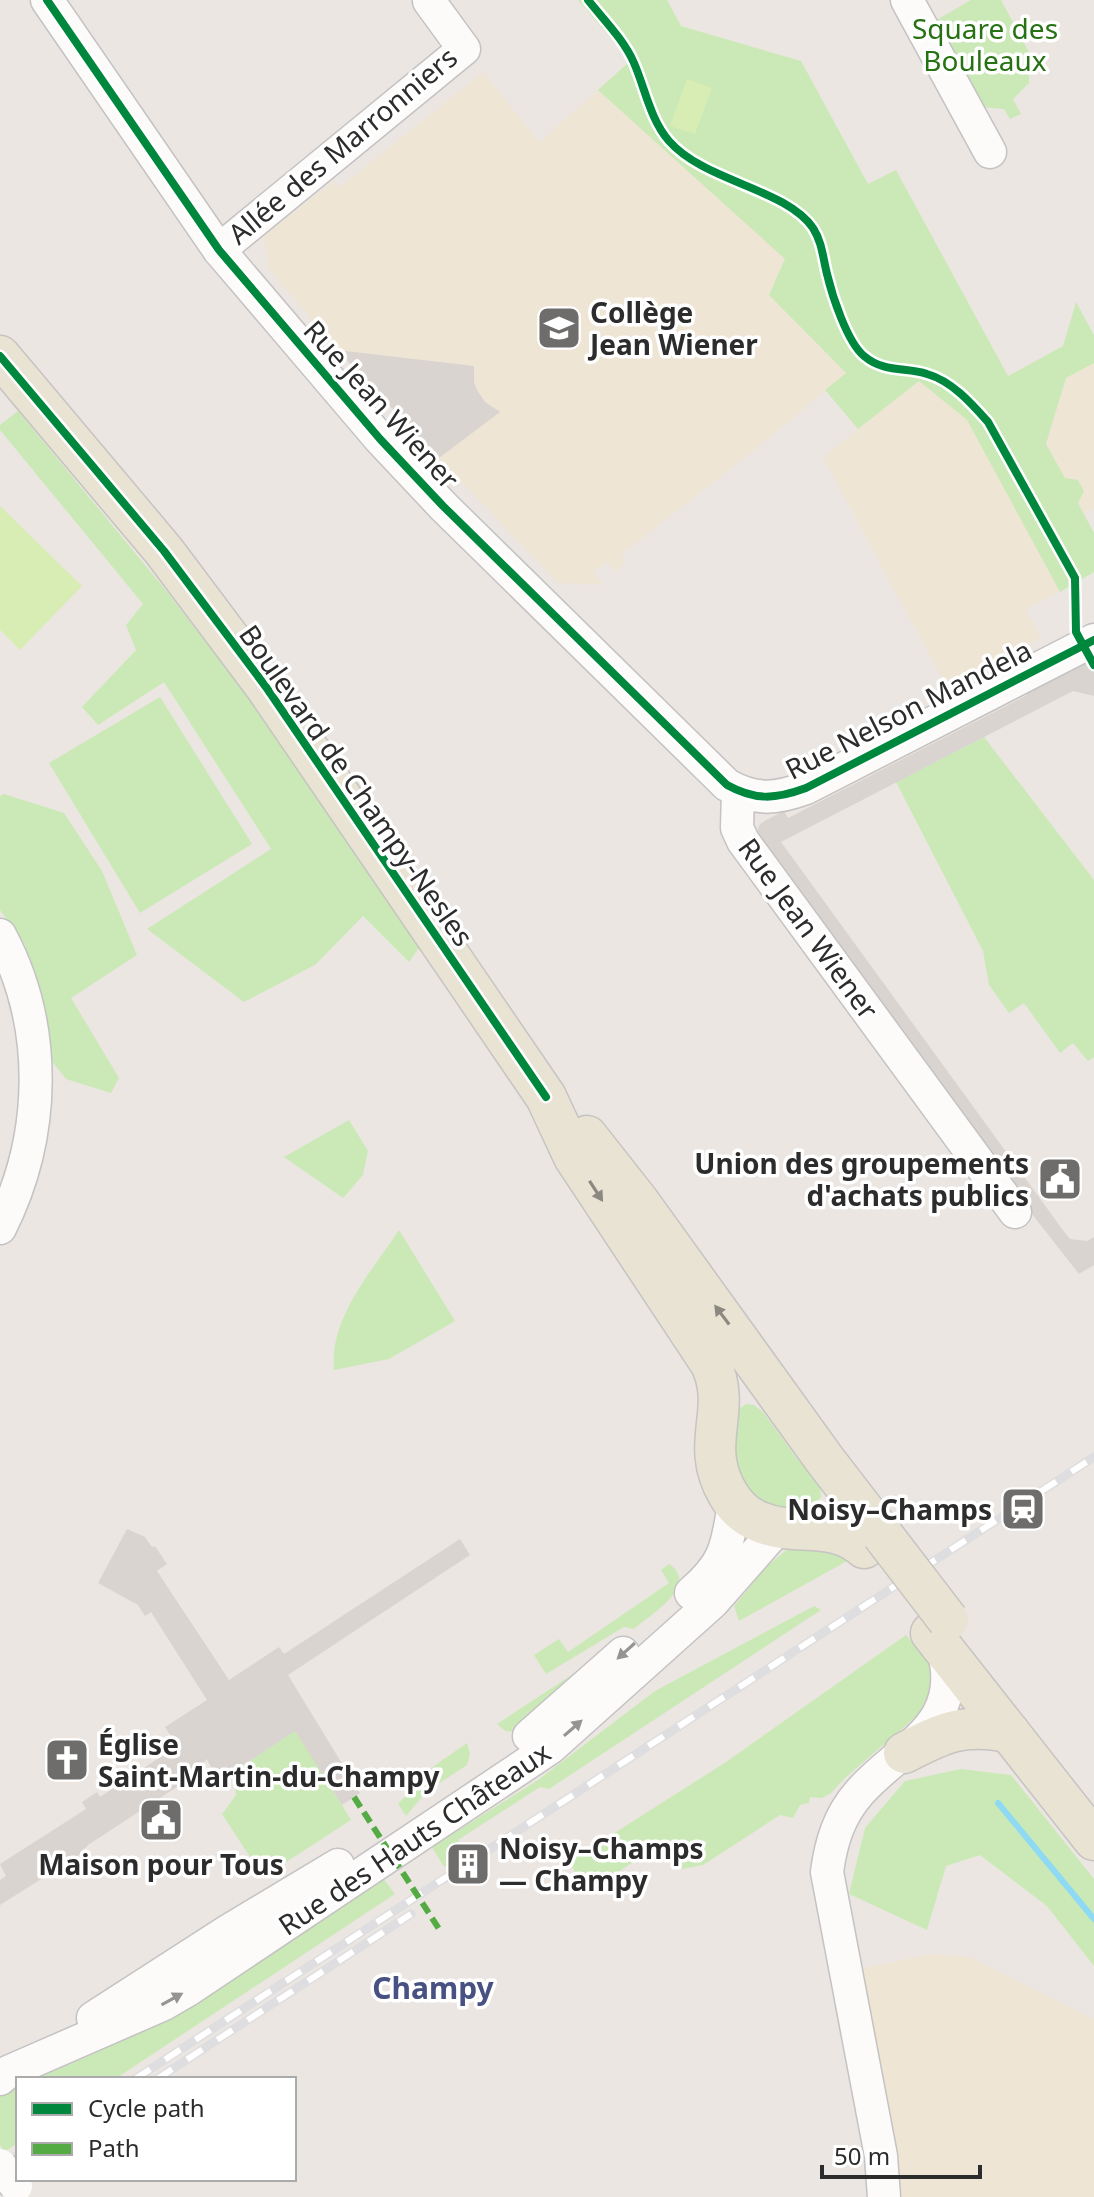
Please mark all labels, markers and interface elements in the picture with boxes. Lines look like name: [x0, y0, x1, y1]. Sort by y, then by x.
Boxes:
park label: Square des Bouleaux: [912, 9, 1058, 79]
street label: Allée des Marronniers: [219, 38, 465, 252]
place label: Collège Jean Wiener: [587, 293, 758, 363]
school or university icon: Collège Jean Wiener: [535, 304, 583, 352]
street label: Rue Jean Wiener: [296, 311, 468, 497]
street label: Boulevard de Champy-Nesles: [231, 617, 483, 953]
street label: Rue Nelson Mandela: [778, 630, 1038, 788]
street label: Rue Jean Wiener: [730, 830, 888, 1027]
place label: Union des groupements d'achats publics: [694, 1144, 1029, 1214]
public building icon: Union des groupements d'achats publics: [1036, 1155, 1084, 1203]
one-way arrow: [588, 1180, 603, 1201]
one-way arrow: [714, 1305, 730, 1326]
station icon: Noisy–Champs: [999, 1485, 1047, 1533]
place label: Noisy–Champs: [787, 1490, 992, 1528]
one-way arrow: [617, 1641, 636, 1659]
one-way arrow: [562, 1720, 582, 1737]
place label: Église Saint-Martin-du-Champy: [98, 1725, 440, 1795]
street label: Rue des Hauts Châteaux: [271, 1733, 558, 1943]
church icon: Église Saint-Martin-du-Champy: [43, 1736, 91, 1784]
public building icon: Maison pour Tous: [137, 1796, 185, 1844]
place label: Noisy–Champs — Champy: [499, 1829, 704, 1899]
building icon: Noisy–Champs — Champy: [444, 1840, 492, 1888]
place label: Maison pour Tous: [38, 1845, 284, 1883]
district label: Champy: [372, 1967, 495, 2008]
one-way arrow: [161, 1993, 184, 2006]
legend: [16, 2077, 296, 2181]
text: Cycle path: [88, 2091, 205, 2124]
scale bar: [822, 2129, 980, 2179]
text: Path: [88, 2131, 139, 2164]
text: 50 m: [834, 2139, 890, 2172]

